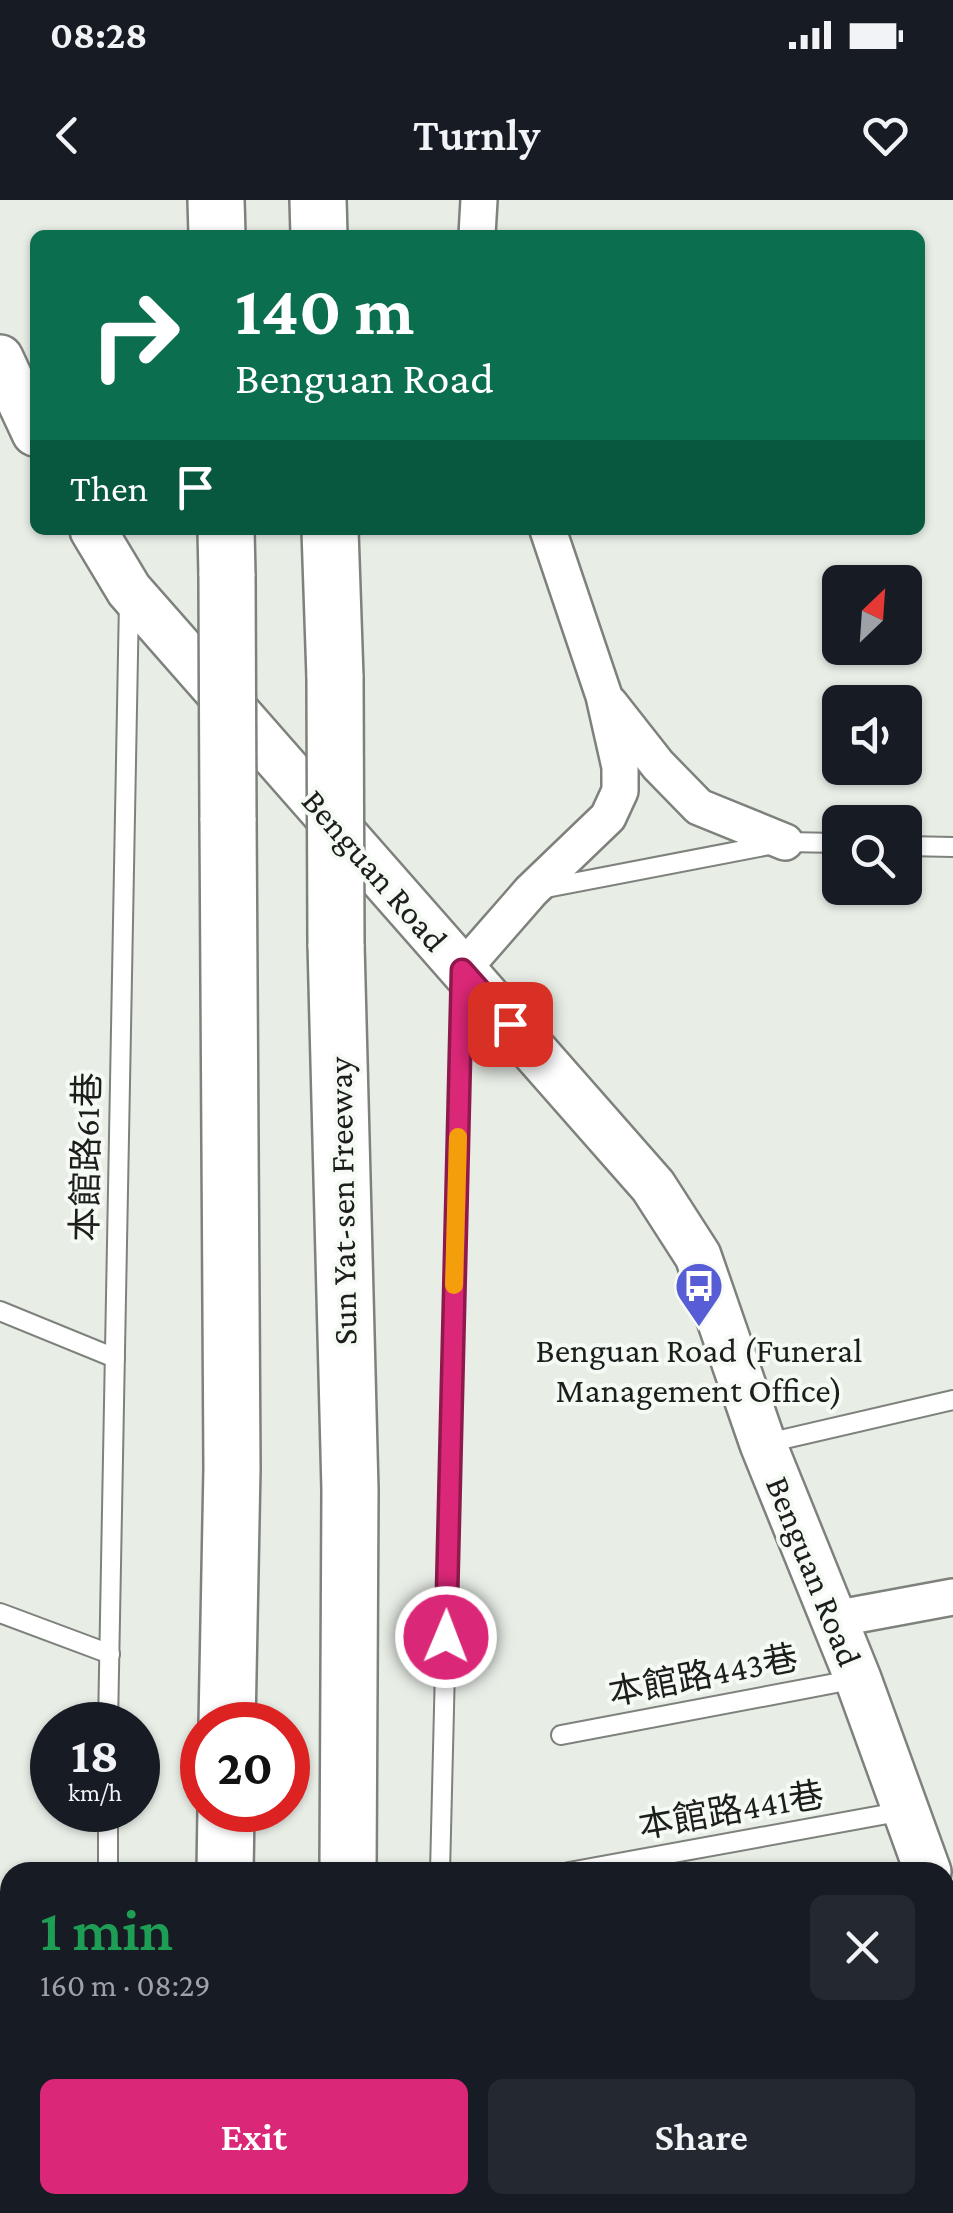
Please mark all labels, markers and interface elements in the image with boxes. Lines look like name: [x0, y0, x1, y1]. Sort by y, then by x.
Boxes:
text: 08:28: [50, 14, 147, 56]
icon: back: [40, 108, 95, 163]
icon: heart: [858, 108, 913, 163]
text: Turnly: [413, 110, 540, 160]
icon: right: [70, 270, 200, 400]
text: 140 m: [235, 271, 414, 349]
text: Benguan Road: [235, 353, 494, 403]
icon: arrive: [168, 460, 223, 515]
text: Then: [70, 467, 148, 509]
north arrow: [822, 565, 922, 665]
map controls: [822, 565, 922, 905]
button: sound: [822, 685, 922, 785]
street label: Benguan Road: [294, 782, 455, 959]
button: search: [822, 805, 922, 905]
pin: [468, 982, 553, 1067]
icon: arrive: [483, 997, 538, 1052]
street label: Sun Yat-sen Freeway: [320, 1056, 365, 1346]
street label: 本館路61巷: [66, 1072, 107, 1242]
bus stop icon: Benguan Road (Funeral Management Office): [673, 1260, 725, 1328]
place label: Benguan Road (Funeral Management Office): [536, 1331, 862, 1410]
street label: Benguan Road: [758, 1471, 869, 1672]
position arrow: [394, 1585, 498, 1689]
street label: 本館路443巷: [605, 1638, 801, 1713]
speed limit sign: 20: [180, 1702, 310, 1832]
text: 18: [71, 1727, 119, 1783]
street label: 本館路441巷: [635, 1775, 827, 1846]
text: km/h: [68, 1779, 122, 1806]
button: close: [810, 1895, 915, 2000]
text: 1 min: [40, 1896, 173, 1963]
text: 160 m · 08:29: [40, 1967, 211, 2003]
button: Exit: [40, 2079, 468, 2194]
button: Share: [488, 2079, 915, 2194]

